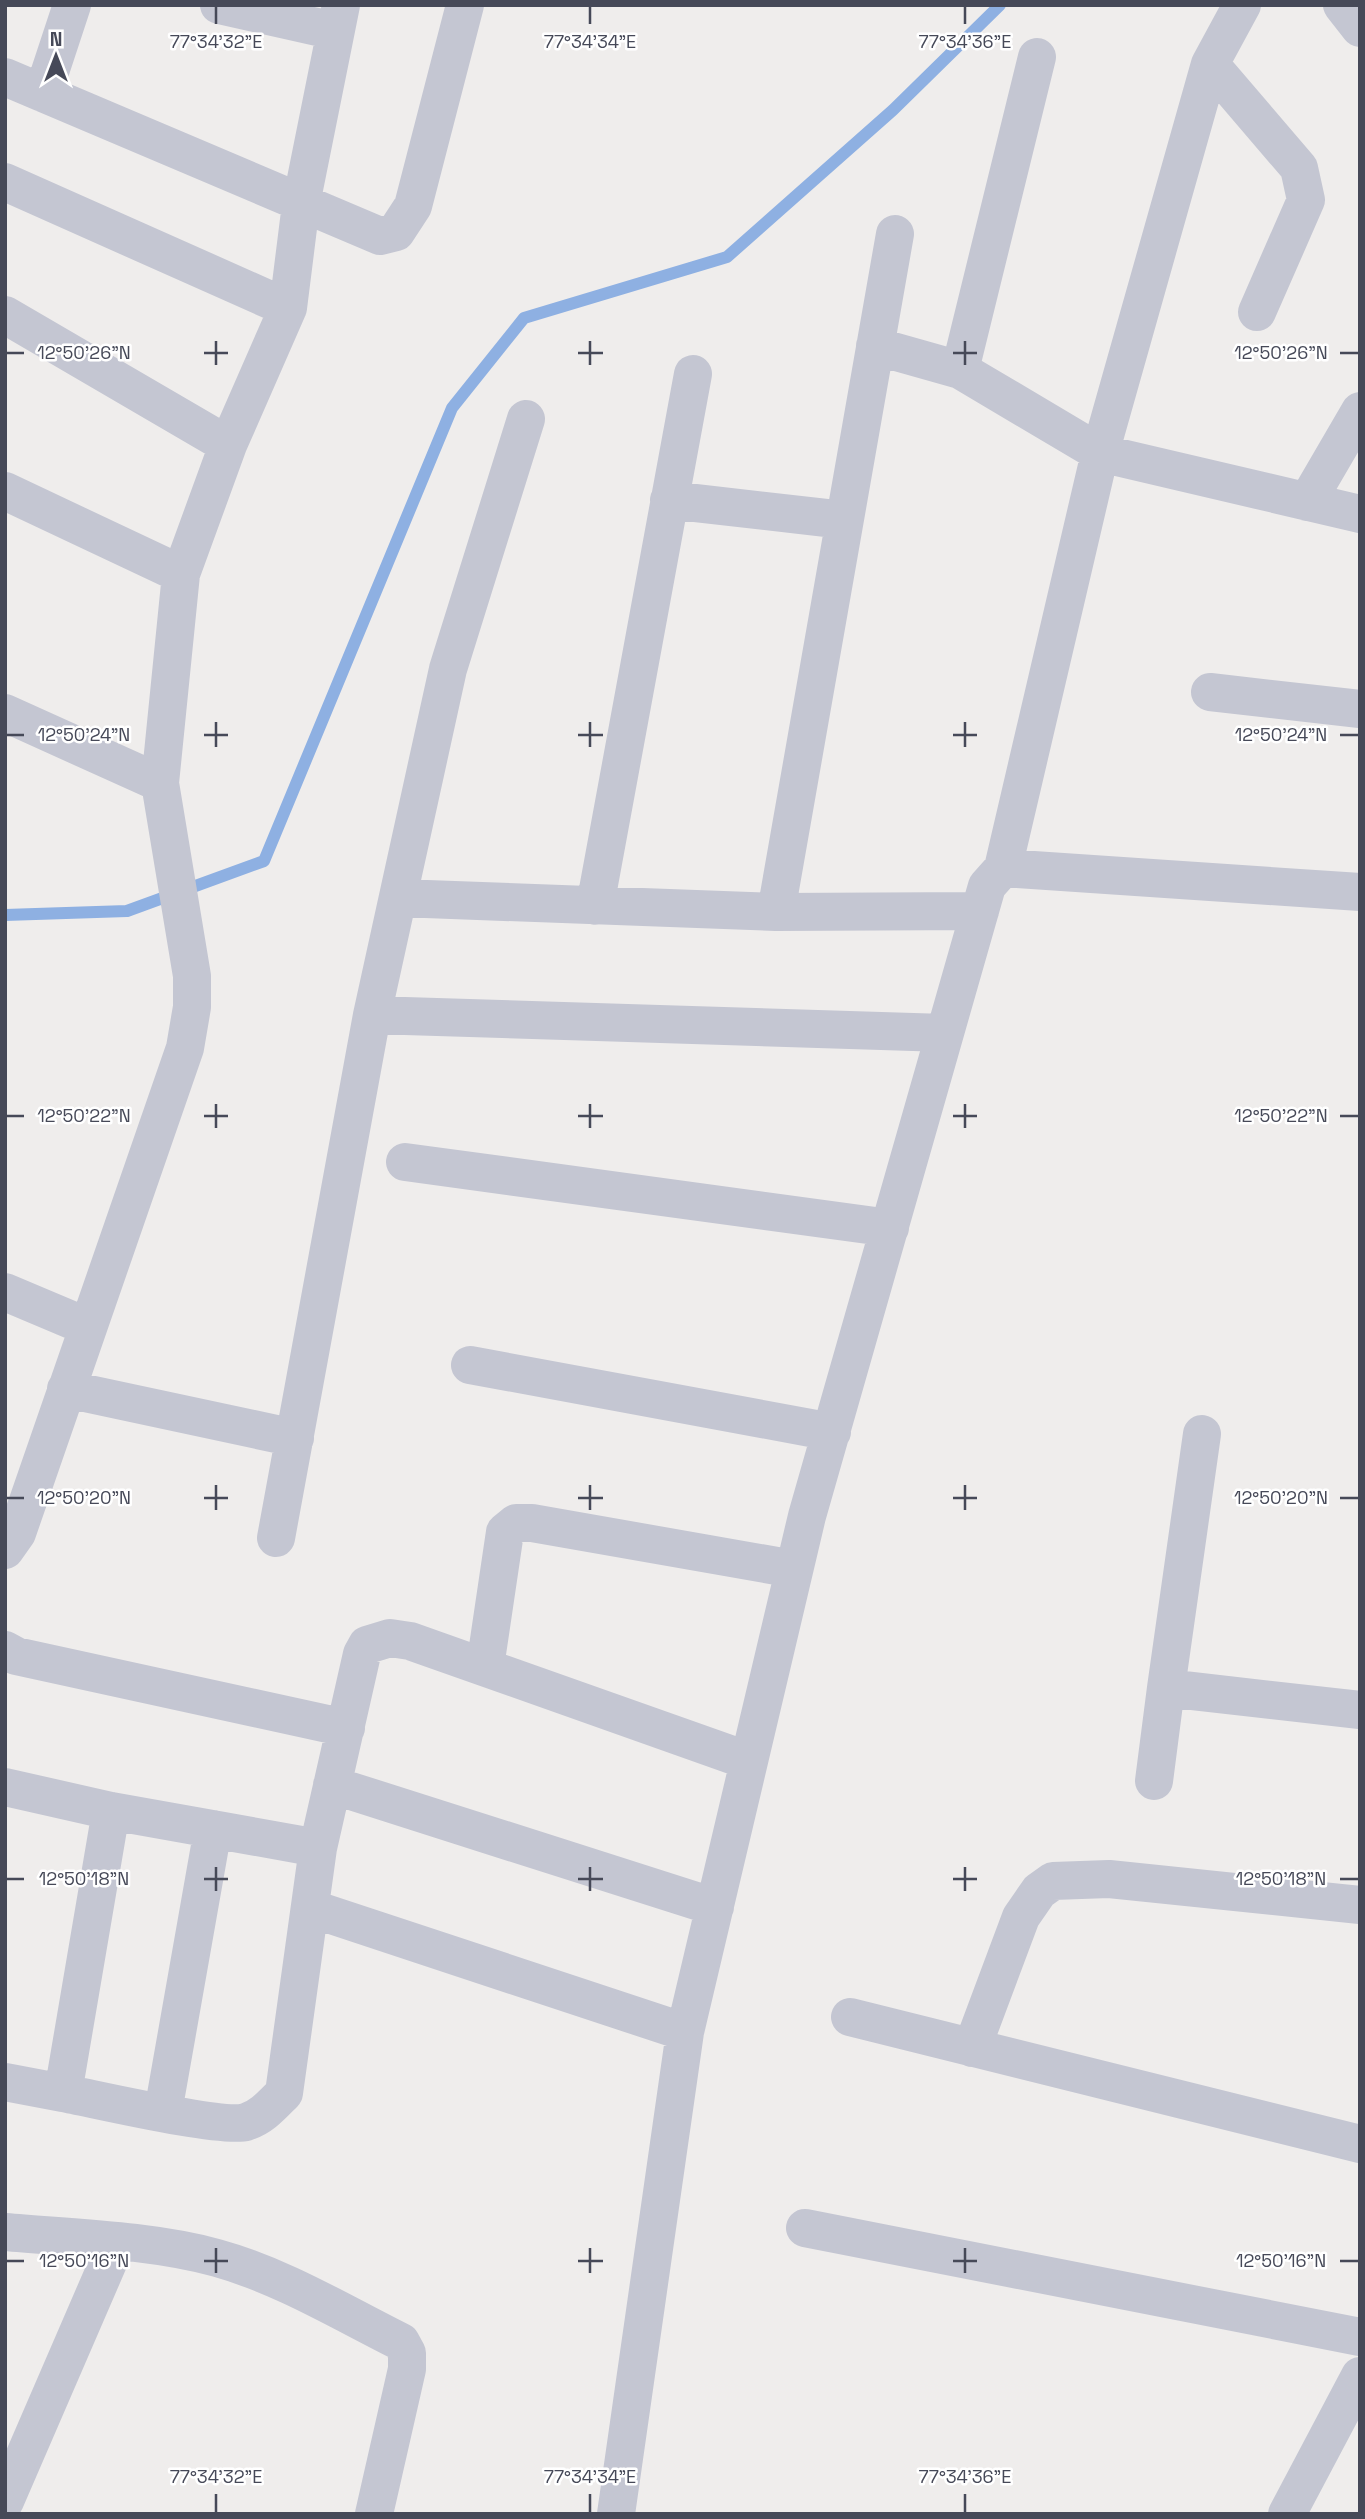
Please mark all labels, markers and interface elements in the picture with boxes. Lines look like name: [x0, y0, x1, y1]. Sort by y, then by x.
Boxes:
north arrow: [21, 21, 91, 91]
text: N: [50, 27, 62, 52]
text: 77°34'32"E: [170, 30, 262, 53]
text: 77°34'34"E: [544, 30, 636, 53]
text: 77°34'36"E: [919, 30, 1011, 53]
text: 12°50'26"N: [37, 341, 131, 364]
text: 12°50'26"N: [1234, 341, 1328, 364]
text: 12°50'24"N: [38, 723, 130, 746]
text: 12°50'24"N: [1235, 723, 1327, 746]
text: 12°50'22"N: [37, 1104, 131, 1127]
text: 12°50'22"N: [1234, 1104, 1328, 1127]
text: 12°50'20"N: [37, 1486, 131, 1509]
text: 12°50'20"N: [1234, 1486, 1328, 1509]
text: 12°50'18"N: [39, 1867, 129, 1890]
text: 12°50'18"N: [1236, 1867, 1326, 1890]
text: 12°50'16"N: [39, 2249, 129, 2272]
text: 12°50'16"N: [1236, 2249, 1326, 2272]
text: 77°34'32"E: [170, 2465, 262, 2488]
text: 77°34'34"E: [544, 2465, 636, 2488]
text: 77°34'36"E: [919, 2465, 1011, 2488]

